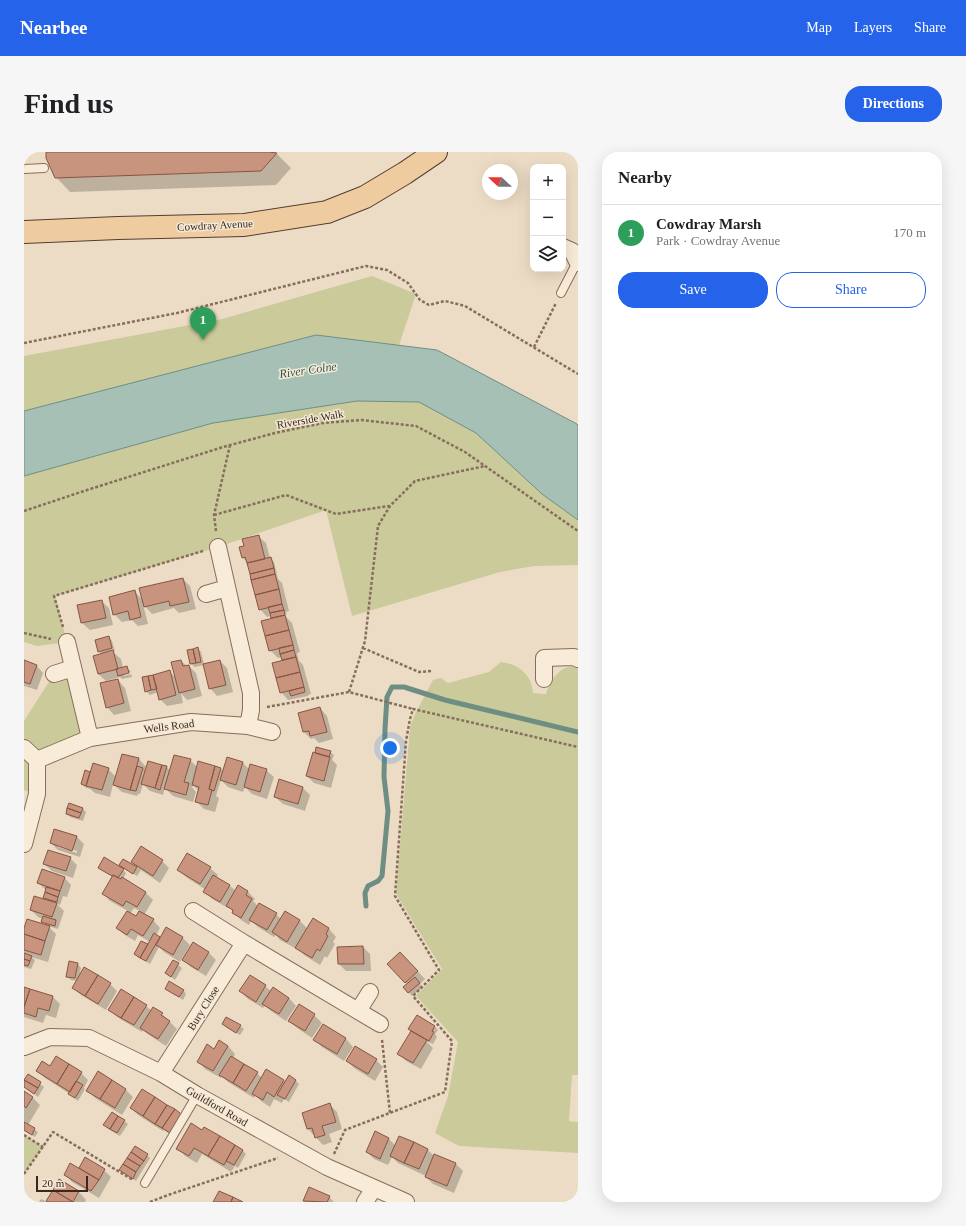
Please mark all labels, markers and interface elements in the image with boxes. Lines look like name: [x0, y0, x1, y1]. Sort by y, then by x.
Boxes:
text: Nearbee: [20, 17, 88, 38]
text: Map: [806, 20, 832, 35]
text: Layers: [854, 20, 892, 35]
text: Share: [914, 20, 946, 35]
button: Directions: [845, 86, 942, 122]
text: Find us: [24, 88, 114, 119]
north arrow: [482, 164, 518, 200]
map controls: [530, 164, 566, 272]
button: +: [530, 164, 566, 200]
text: Nearby: [618, 168, 672, 187]
button: −: [530, 200, 566, 236]
text: Cowdray Marsh: [656, 216, 761, 232]
street label: Cowdray Avenue: [177, 217, 253, 233]
text: 1: [628, 225, 634, 240]
text: 170 m: [893, 225, 926, 240]
text: Park · Cowdray Avenue: [656, 233, 780, 248]
button: layers: [530, 236, 566, 272]
button: Save: [618, 272, 768, 308]
button: Share: [776, 272, 926, 308]
pin: 1: [190, 307, 216, 340]
water label: River Colne: [277, 359, 338, 381]
street label: Riverside Walk: [276, 407, 345, 431]
street label: Wells Road: [143, 717, 195, 735]
your location: [380, 738, 400, 758]
street label: Bury Close: [185, 984, 221, 1032]
street label: Guildford Road: [184, 1083, 250, 1129]
scale bar: [36, 1174, 88, 1193]
text: 20 m: [42, 1177, 64, 1189]

